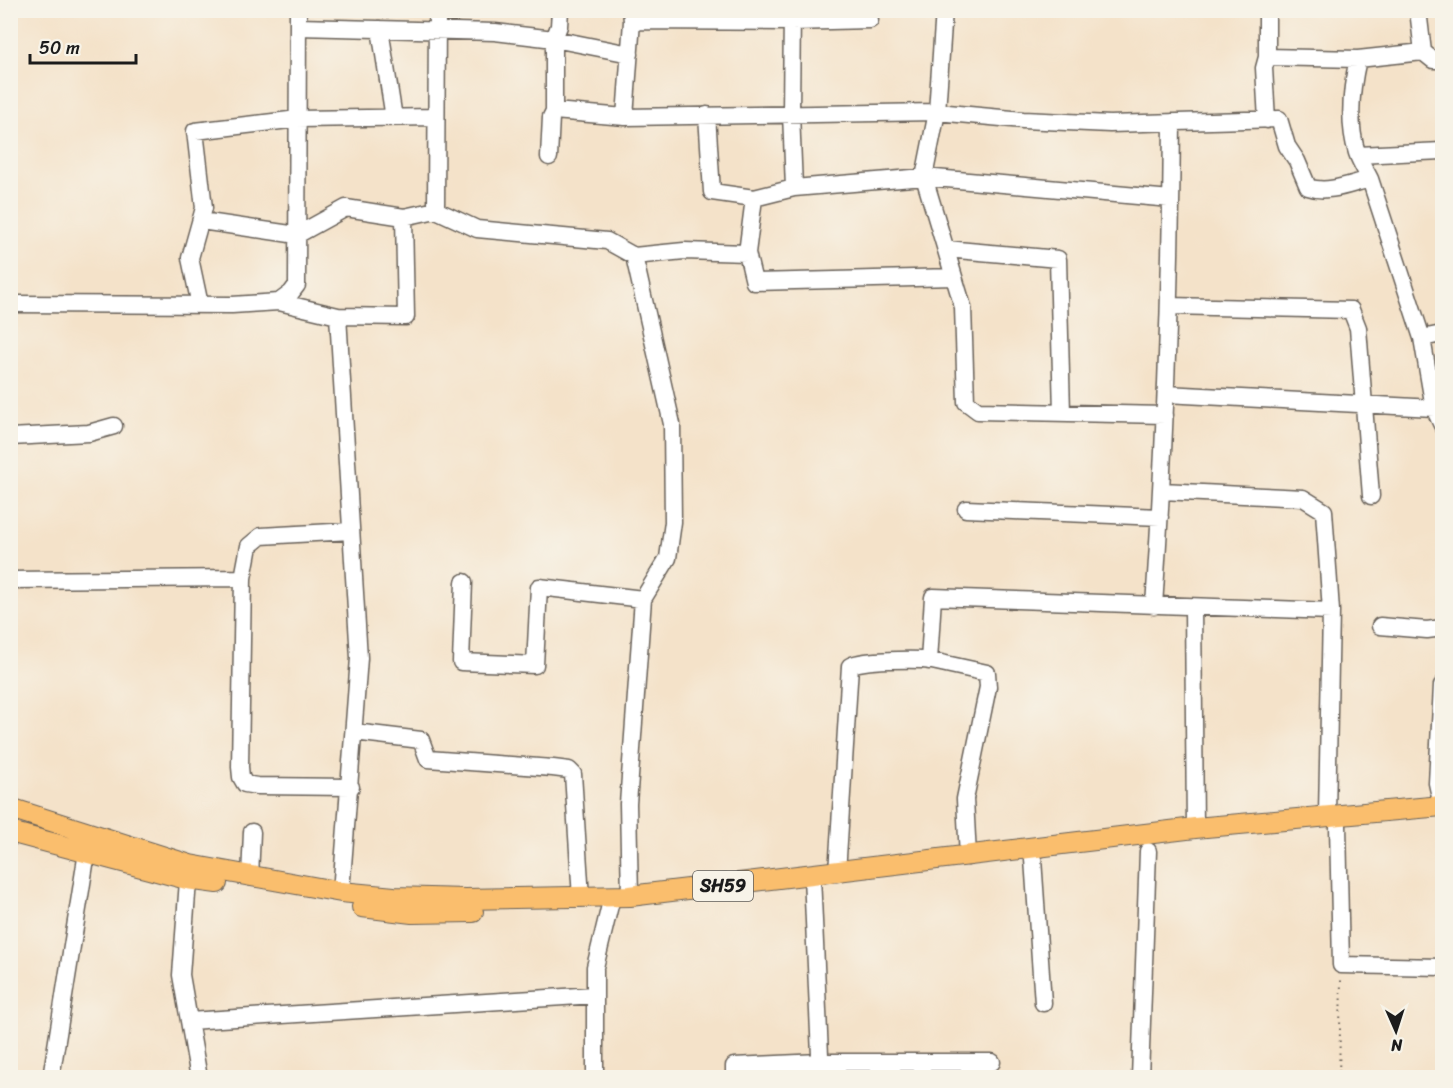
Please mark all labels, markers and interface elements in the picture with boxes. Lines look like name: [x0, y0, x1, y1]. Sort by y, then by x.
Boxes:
scale bar: [30, 27, 136, 65]
text: 50 m: [39, 32, 80, 64]
road number: SH59: [693, 871, 753, 901]
north arrow: [1366, 1001, 1426, 1061]
text: N: [1390, 1031, 1404, 1060]

